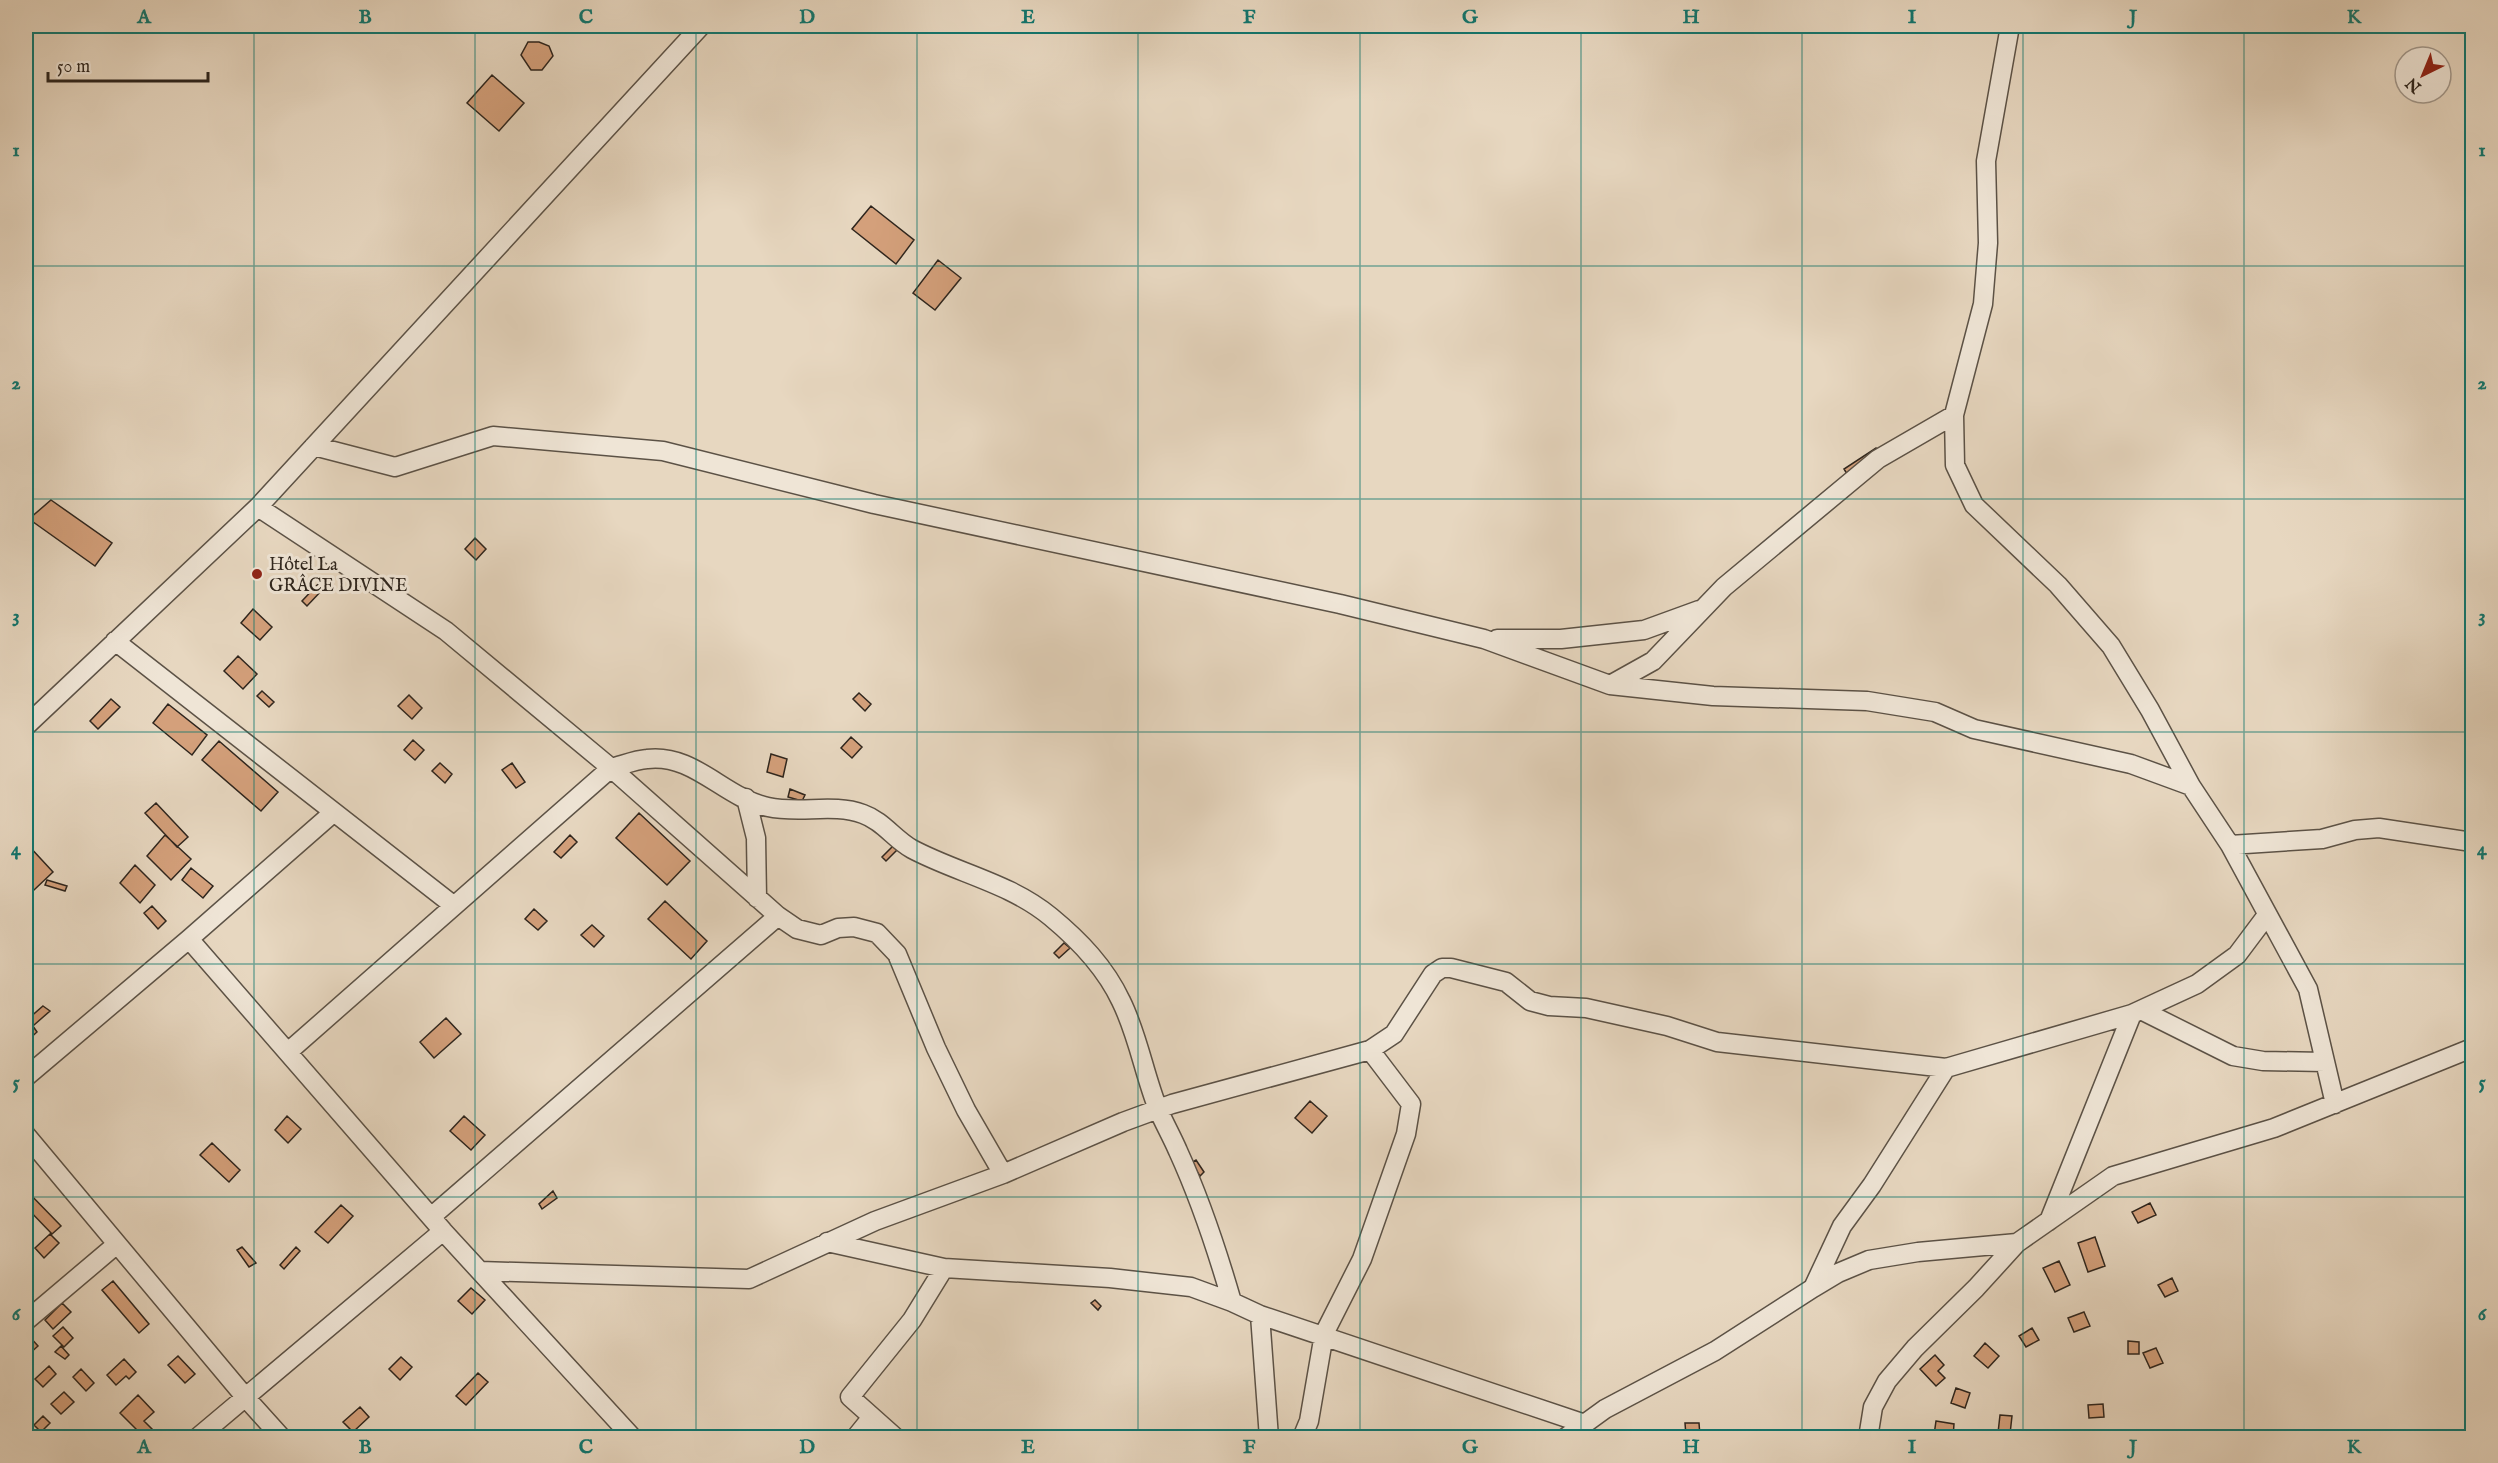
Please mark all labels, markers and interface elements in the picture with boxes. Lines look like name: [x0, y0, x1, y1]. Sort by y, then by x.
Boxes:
text: A: [136, 5, 152, 30]
text: B: [358, 5, 372, 30]
text: C: [579, 5, 593, 30]
text: D: [799, 5, 815, 30]
text: E: [1021, 5, 1035, 30]
text: F: [1243, 5, 1256, 30]
text: G: [1462, 5, 1479, 30]
text: H: [1682, 5, 1700, 30]
text: I: [1908, 5, 1917, 30]
text: J: [2126, 5, 2138, 30]
text: K: [2347, 5, 2363, 30]
scale bar: [48, 45, 208, 83]
north arrow: [2393, 45, 2453, 105]
text: 50 m: [57, 56, 90, 79]
text: N: [2402, 72, 2427, 97]
text: 1: [12, 138, 20, 163]
text: 1: [2478, 138, 2486, 163]
text: 2: [11, 371, 21, 396]
text: 2: [2477, 371, 2487, 396]
place label: Hôtel La GRÂCE DIVINE: [269, 554, 408, 598]
marker: Hôtel La GRÂCE DIVINE: [250, 567, 264, 581]
text: 3: [12, 604, 20, 629]
text: 3: [2478, 604, 2486, 629]
text: 4: [11, 837, 22, 862]
text: 4: [2477, 837, 2488, 862]
text: 5: [12, 1070, 20, 1095]
text: 5: [2478, 1070, 2486, 1095]
text: 6: [12, 1302, 22, 1327]
text: 6: [2478, 1302, 2488, 1327]
text: A: [136, 1435, 152, 1460]
text: B: [358, 1435, 372, 1460]
text: C: [579, 1435, 593, 1460]
text: D: [799, 1435, 815, 1460]
text: E: [1021, 1435, 1035, 1460]
text: F: [1243, 1435, 1256, 1460]
text: G: [1462, 1435, 1479, 1460]
text: H: [1682, 1435, 1700, 1460]
text: I: [1908, 1435, 1917, 1460]
text: J: [2126, 1435, 2138, 1460]
text: K: [2347, 1435, 2363, 1460]

